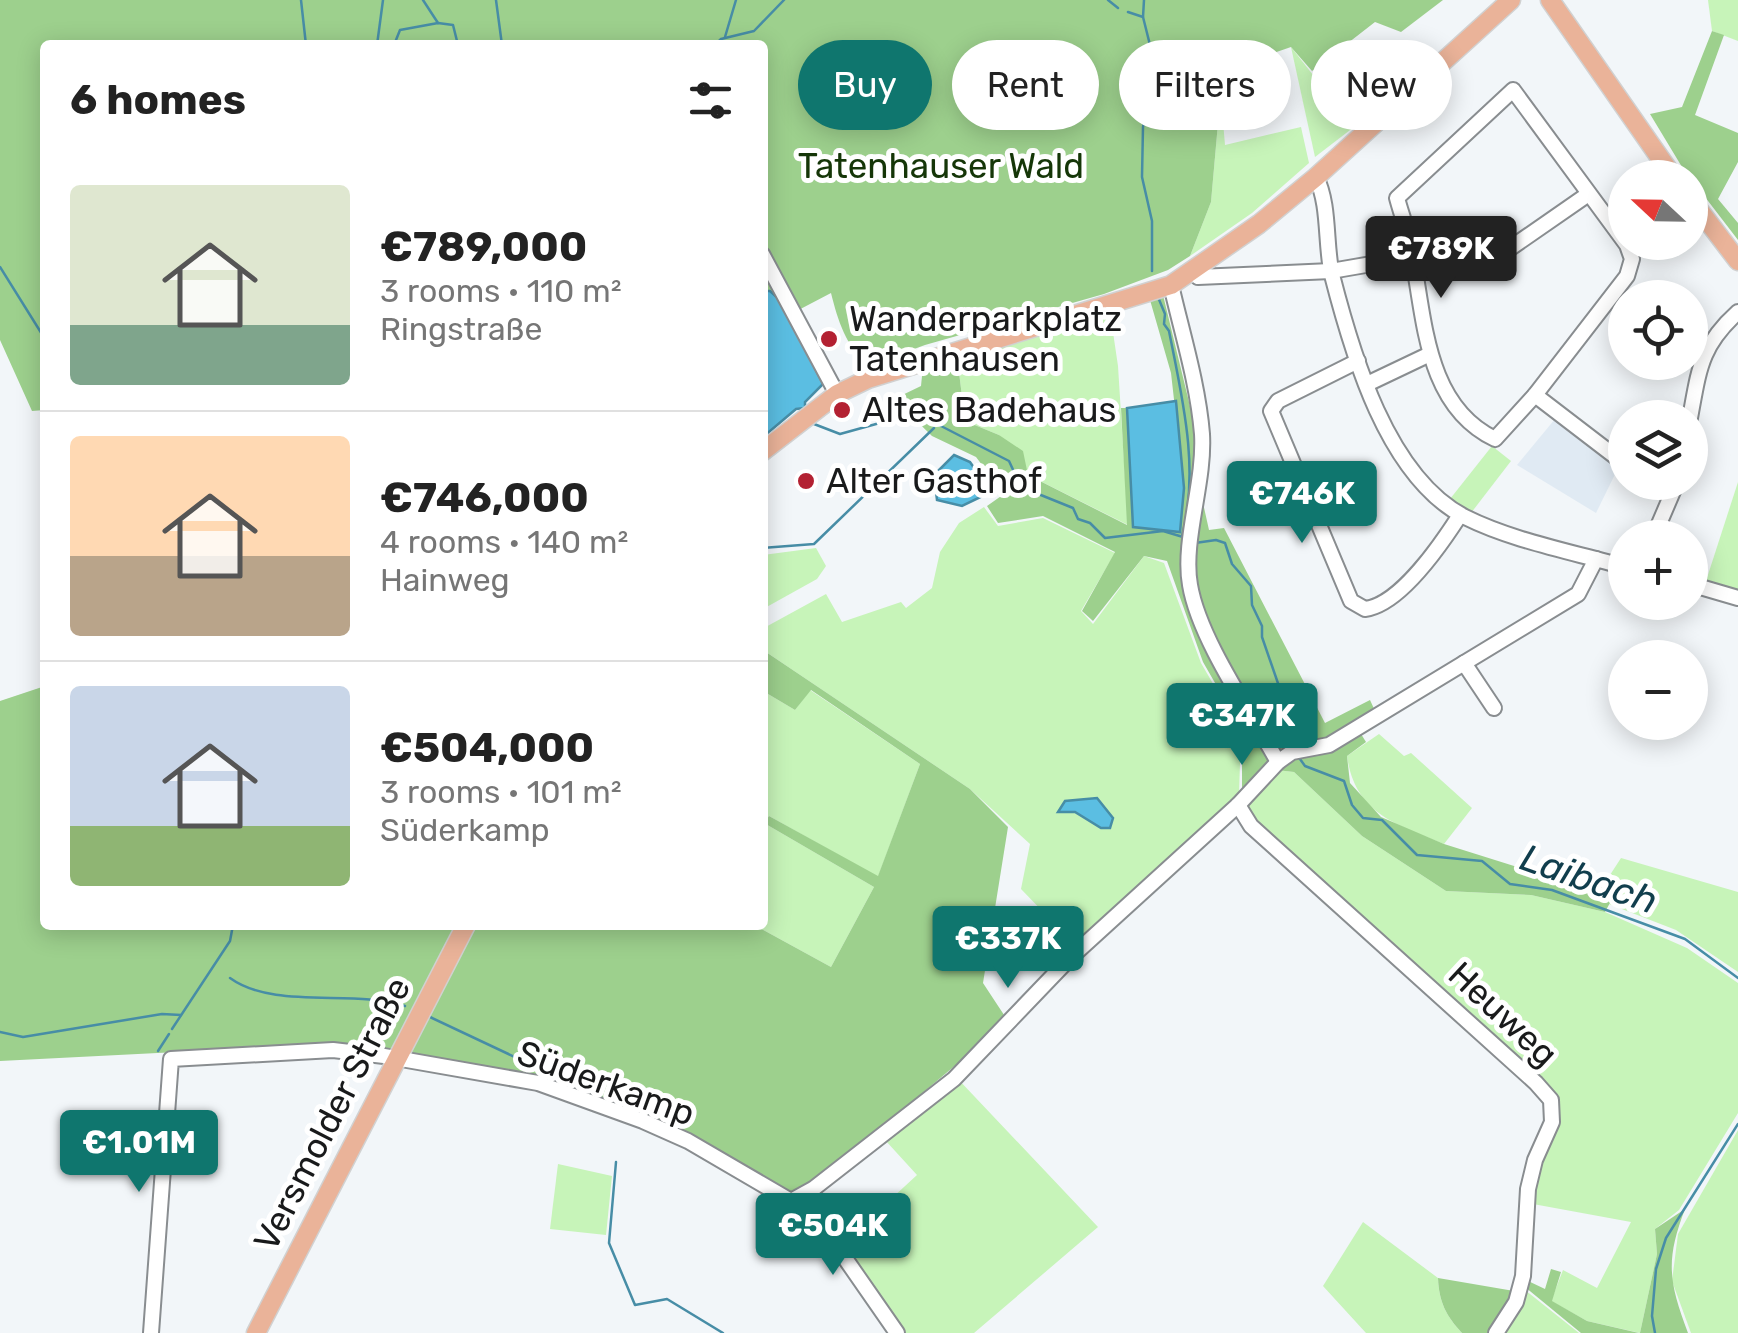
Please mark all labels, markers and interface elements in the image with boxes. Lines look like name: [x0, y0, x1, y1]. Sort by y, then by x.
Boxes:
chip: Buy: [798, 40, 932, 130]
chip: Rent: [952, 40, 1099, 130]
chip: Filters: [1119, 40, 1291, 130]
chip: New: [1311, 40, 1452, 130]
icon: filters: [683, 73, 738, 128]
text: 6 homes: [70, 75, 246, 125]
park label: Tatenhauser Wald: [798, 145, 1084, 187]
north arrow: [1608, 160, 1708, 260]
map controls: [1608, 160, 1708, 740]
pin: €789K: [1371, 216, 1511, 301]
text: €789,000: [380, 222, 587, 272]
icon: home: [150, 225, 270, 345]
text: €789K: [1388, 229, 1494, 267]
text: 3 rooms · 110 m²: [380, 272, 622, 310]
button: locate: [1608, 280, 1708, 380]
place label: Wanderparkplatz Tatenhausen: [849, 298, 1122, 380]
text: Ringstraße: [380, 310, 542, 348]
marker: Wanderparkplatz Tatenhausen: [818, 328, 840, 350]
place label: Altes Badehaus: [862, 389, 1116, 431]
marker: Altes Badehaus: [831, 399, 853, 421]
button: layers: [1608, 400, 1708, 500]
place label: Alter Gasthof: [826, 460, 1042, 502]
pin: €746K: [1232, 461, 1372, 546]
marker: Alter Gasthof: [795, 470, 817, 492]
text: €746,000: [380, 473, 589, 523]
text: €746K: [1249, 474, 1355, 512]
icon: home: [150, 476, 270, 596]
button: +: [1608, 520, 1708, 620]
text: 4 rooms · 140 m²: [380, 523, 628, 561]
text: Hainweg: [380, 561, 510, 599]
button: −: [1608, 640, 1708, 740]
pin: €347K: [1172, 683, 1312, 768]
text: €347K: [1189, 696, 1295, 734]
text: €504,000: [380, 723, 594, 773]
icon: home: [150, 726, 270, 846]
text: 3 rooms · 101 m²: [380, 773, 622, 811]
text: Süderkamp: [380, 811, 550, 849]
water label: Laibach: [1515, 834, 1663, 924]
pin: €337K: [938, 906, 1078, 991]
text: €337K: [955, 919, 1061, 957]
street label: Heuweg: [1440, 953, 1566, 1075]
street label: Versmolder Straße: [245, 970, 419, 1258]
street label: Süderkamp: [512, 1032, 700, 1134]
pin: €1.01M: [58, 1110, 220, 1195]
text: €1.01M: [82, 1123, 196, 1161]
pin: €504K: [763, 1193, 903, 1278]
text: €504K: [778, 1206, 888, 1244]

